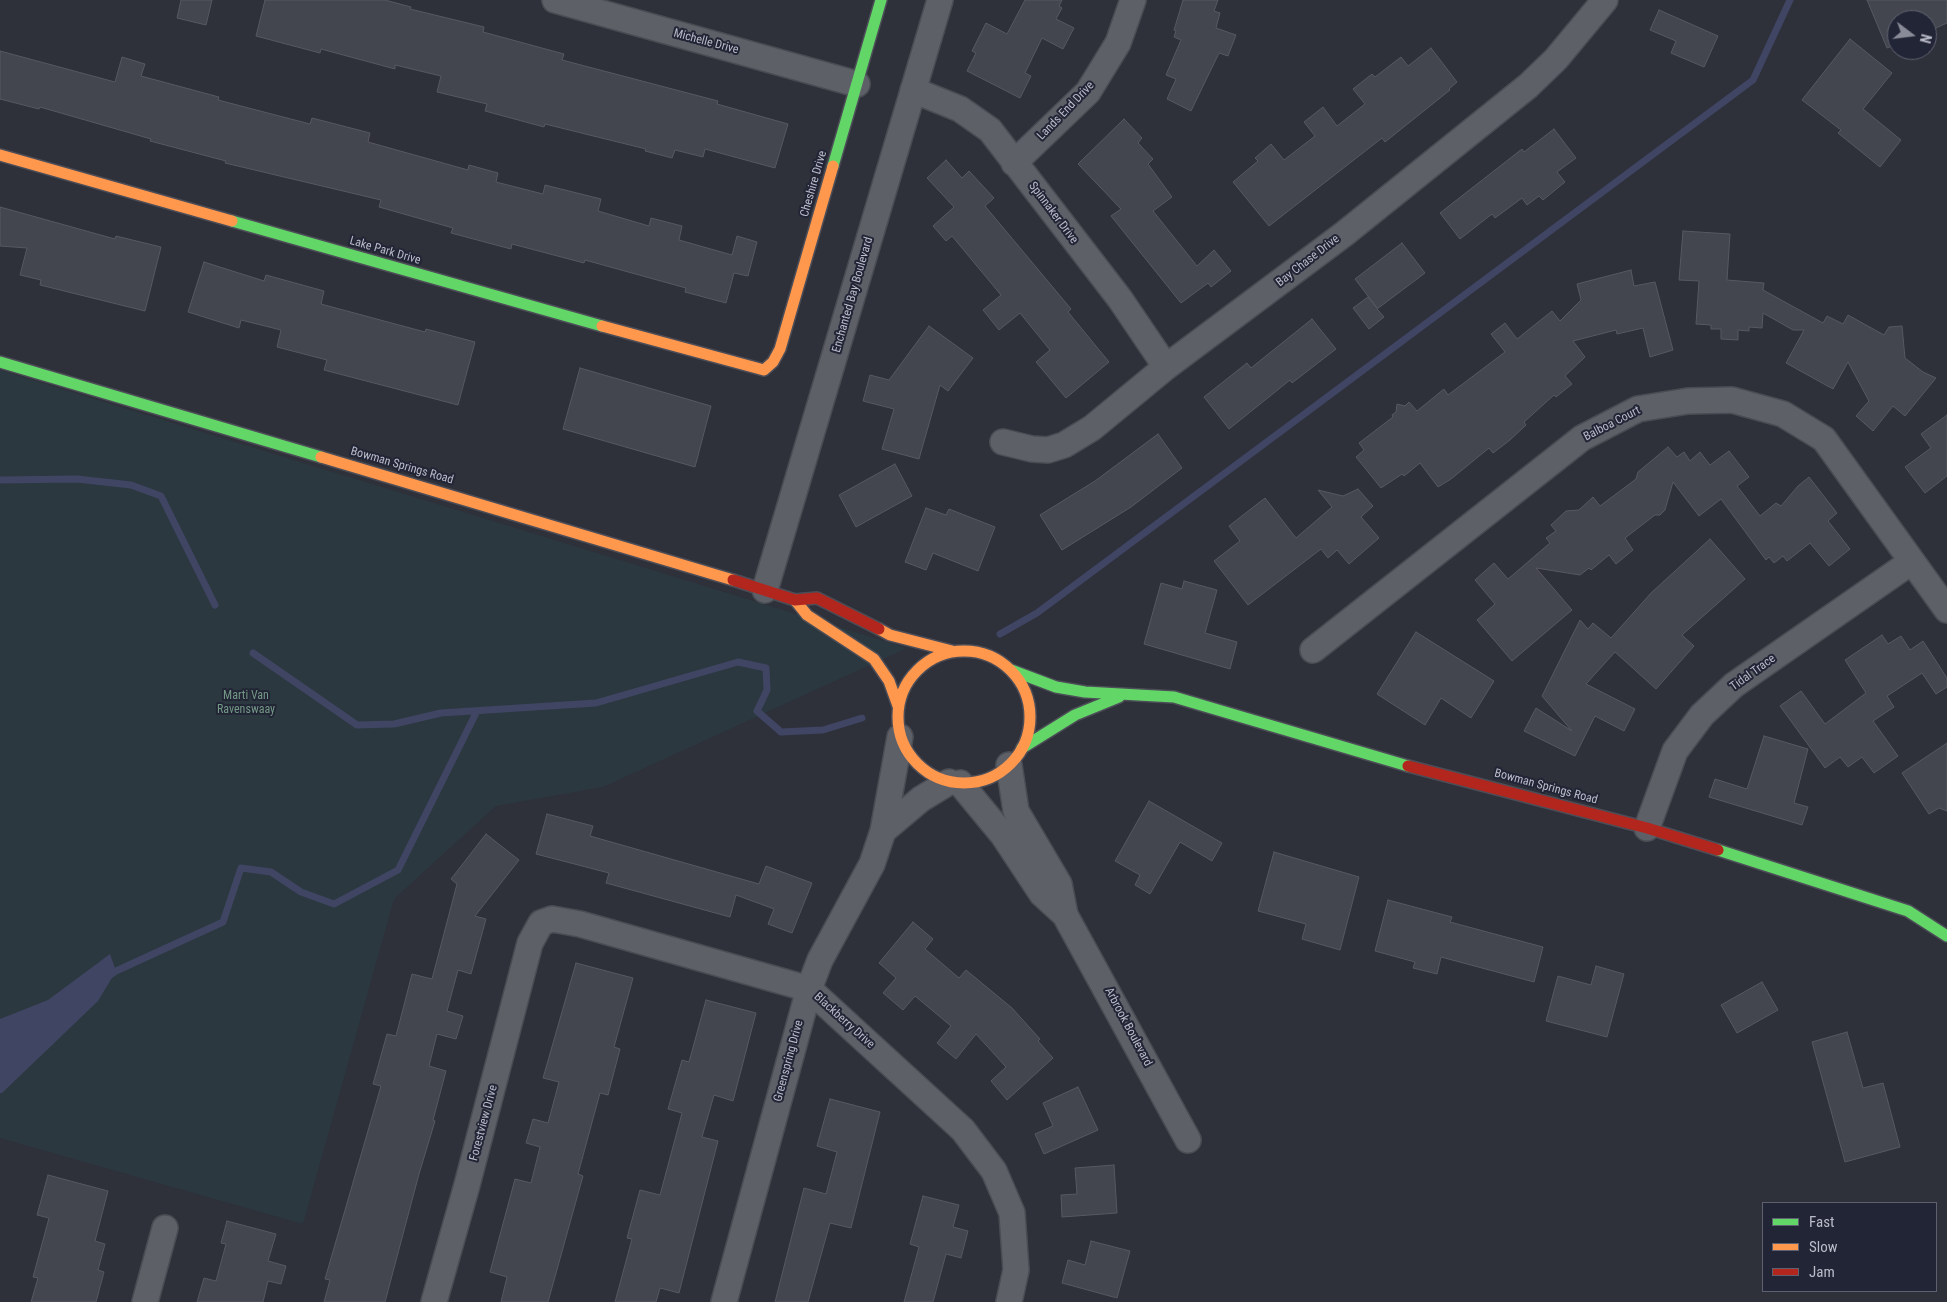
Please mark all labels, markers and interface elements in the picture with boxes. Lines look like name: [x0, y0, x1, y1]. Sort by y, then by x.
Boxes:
north arrow: [1887, 10, 1937, 60]
street label: Michelle Drive: [672, 26, 740, 58]
text: N: [1917, 32, 1934, 45]
street label: Lands End Drive: [1034, 79, 1098, 143]
street label: Cheshire Drive: [798, 149, 830, 219]
street label: Spinnaker Drive: [1025, 179, 1081, 247]
street label: Bay Chase Drive: [1274, 232, 1342, 290]
street label: Lake Park Drive: [348, 234, 422, 268]
street label: Enchanted Bay Boulevard: [830, 236, 876, 354]
street label: Balboa Court: [1581, 404, 1643, 444]
street label: Bowman Springs Road: [349, 444, 455, 488]
street label: Tidal Trace: [1728, 652, 1778, 694]
park label: Marti Van Ravenswaay: [217, 689, 275, 717]
street label: Bowman Springs Road: [1493, 766, 1599, 808]
street label: Arbrook Boulevard: [1101, 985, 1155, 1069]
street label: Blackberry Drive: [811, 990, 877, 1052]
street label: Greenspring Drive: [771, 1019, 807, 1103]
street label: Forestview Drive: [467, 1084, 501, 1162]
legend: [1762, 1202, 1937, 1292]
text: Fast: [1809, 1213, 1834, 1231]
text: Slow: [1809, 1238, 1838, 1256]
text: Jam: [1809, 1263, 1835, 1281]

